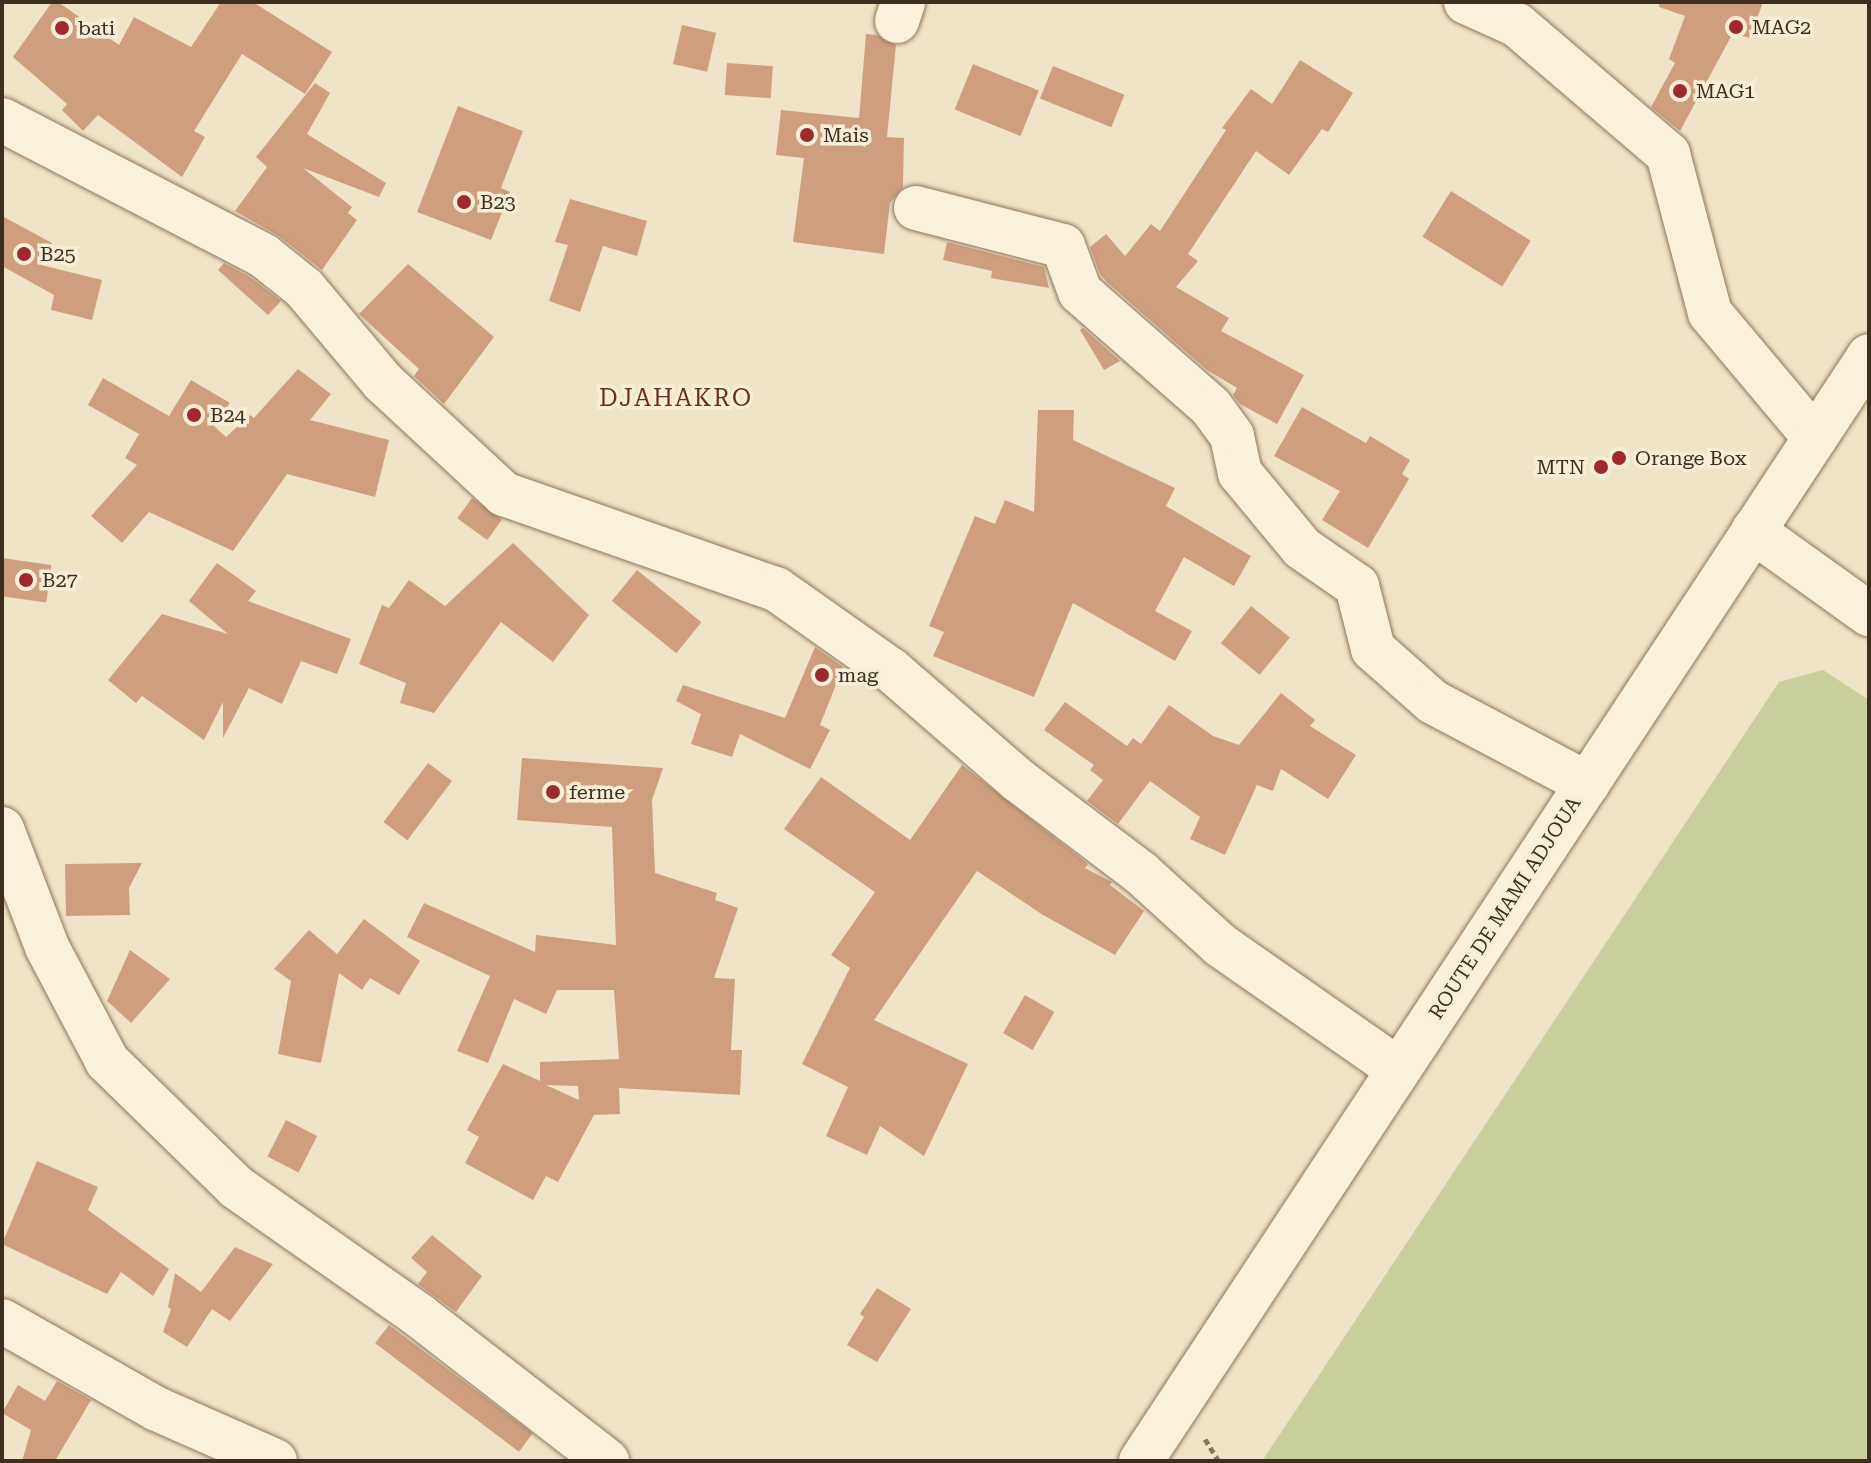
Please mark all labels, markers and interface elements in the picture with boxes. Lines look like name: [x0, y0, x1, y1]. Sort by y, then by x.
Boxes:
place label: MAG2: [1752, 15, 1811, 39]
place label: bati: [78, 16, 115, 40]
marker: MAG2: [1727, 18, 1745, 36]
marker: bati: [53, 19, 71, 37]
place label: MAG1: [1696, 79, 1755, 103]
marker: MAG1: [1671, 82, 1689, 100]
place label: Mais: [823, 123, 869, 147]
marker: Mais: [798, 126, 816, 144]
place label: B23: [480, 190, 516, 214]
marker: B23: [455, 193, 473, 211]
place label: B25: [40, 242, 76, 266]
marker: B25: [15, 245, 33, 263]
district label: DJAHAKRO: [599, 385, 753, 413]
place label: B24: [210, 403, 246, 427]
marker: B24: [185, 406, 203, 424]
place label: Orange Box: [1635, 446, 1746, 470]
marker: Orange Box: [1610, 449, 1628, 467]
place label: MTN: [1537, 455, 1585, 479]
marker: MTN: [1592, 458, 1610, 476]
place label: B27: [42, 568, 78, 592]
marker: B27: [17, 571, 35, 589]
place label: mag: [838, 663, 878, 687]
marker: mag: [813, 666, 831, 684]
place label: ferme: [569, 780, 625, 804]
marker: ferme: [544, 783, 562, 801]
street label: ROUTE DE MAMI ADJOUA: [1424, 792, 1586, 1024]

